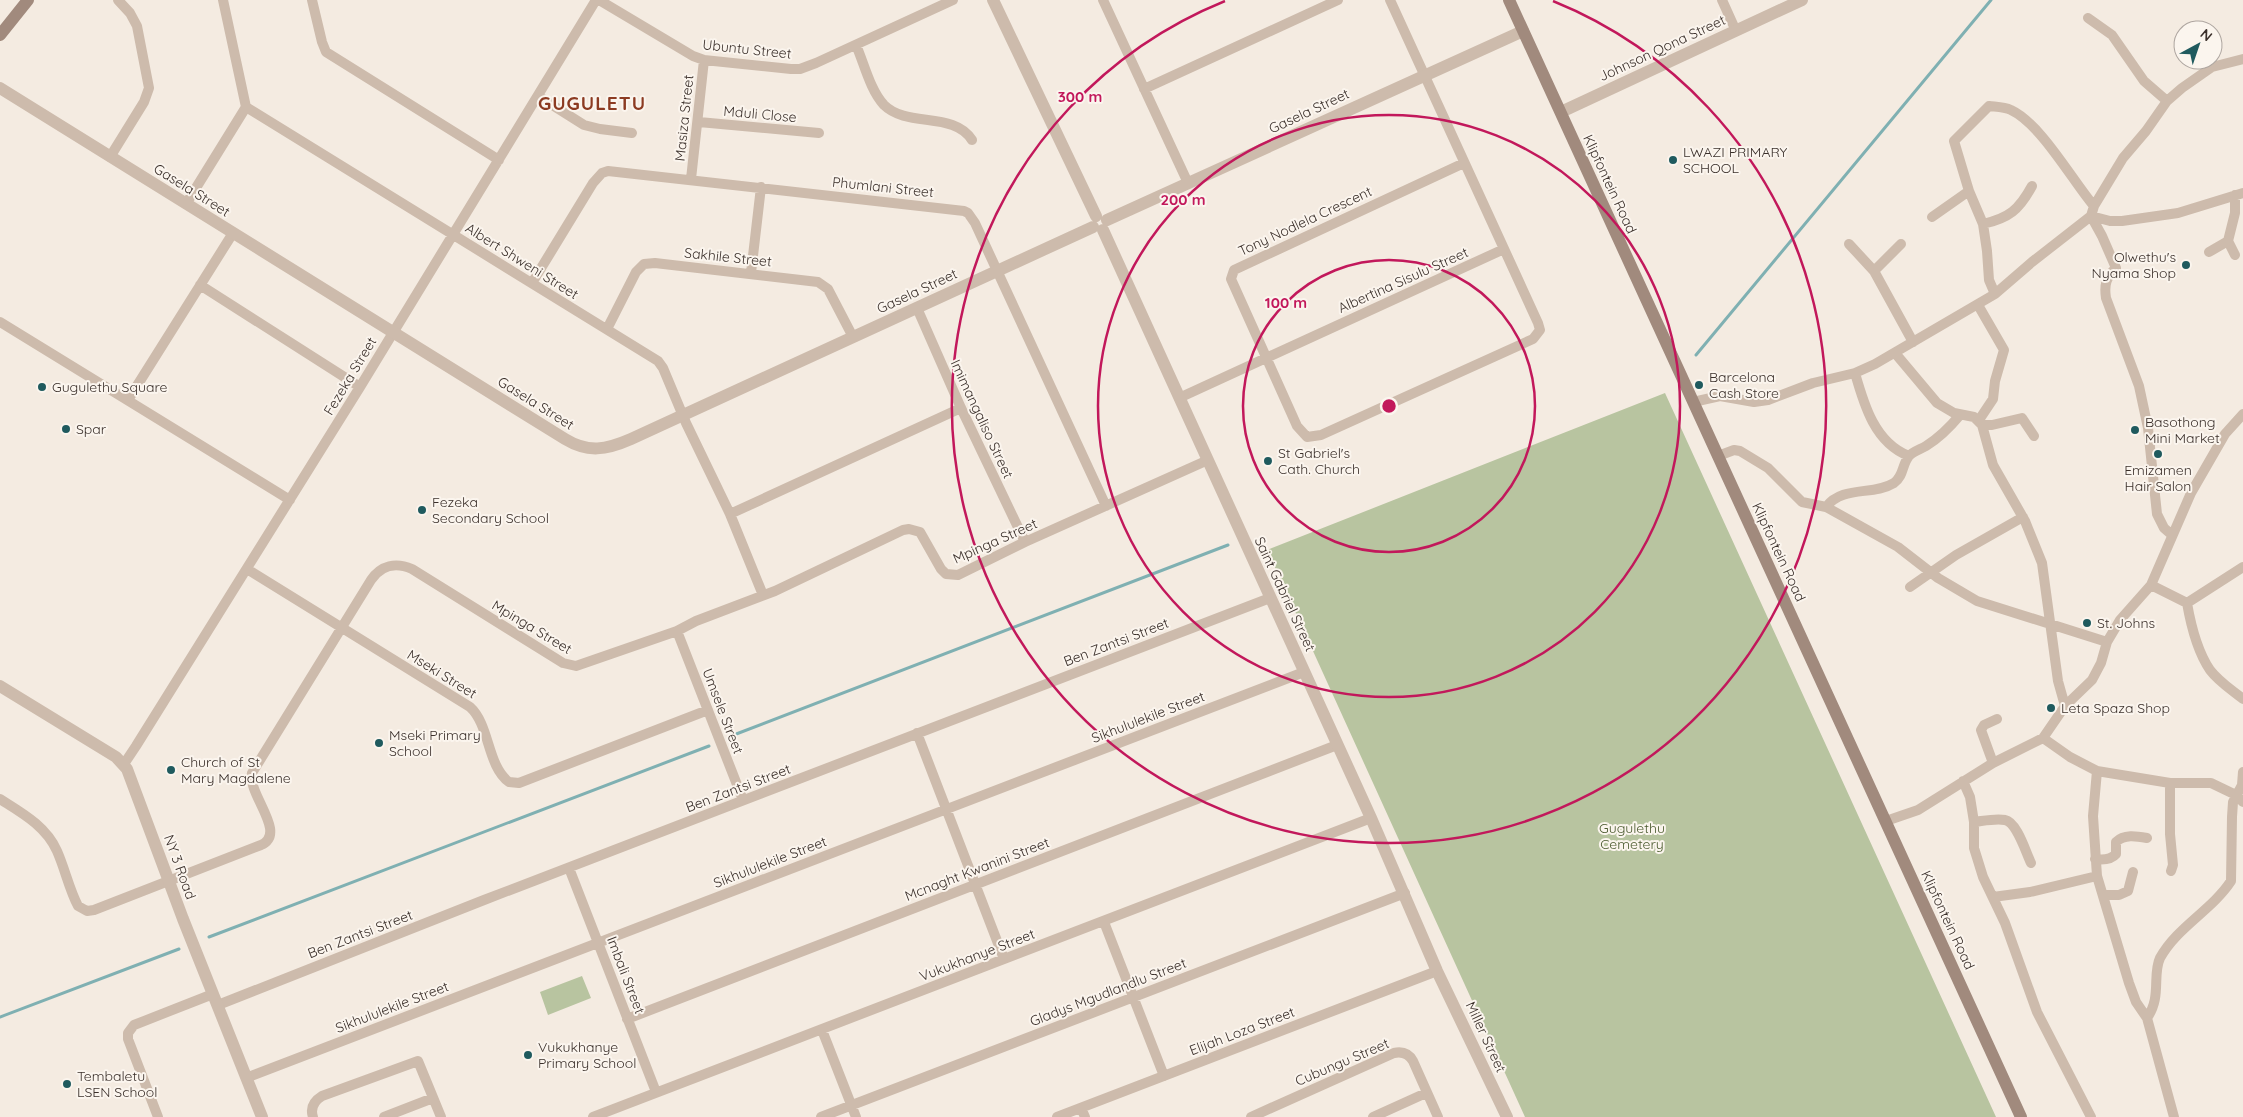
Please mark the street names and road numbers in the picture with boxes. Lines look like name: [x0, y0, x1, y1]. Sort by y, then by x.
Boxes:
street label: Johnson Qona Street: [1596, 11, 1728, 85]
street label: Ubuntu Street: [702, 35, 793, 63]
street label: Masiza Street: [671, 74, 698, 162]
street label: Gasela Street: [1266, 84, 1352, 137]
street label: Mduli Close: [723, 102, 797, 126]
street label: Klipfontein Road: [1579, 132, 1641, 236]
street label: Gasela Street: [150, 159, 234, 221]
street label: Phumlani Street: [831, 173, 935, 201]
street label: Tony Nodlela Crescent: [1235, 182, 1375, 260]
street label: Albert Shweni Street: [462, 219, 582, 303]
street label: Sakhile Street: [683, 243, 773, 271]
street label: Albertina Sisulu Street: [1335, 243, 1471, 317]
street label: Gasela Street: [874, 264, 960, 317]
street label: Fezeka Street: [320, 333, 381, 418]
street label: Imimangaliso Street: [947, 357, 1018, 482]
street label: Gasela Street: [494, 372, 578, 434]
street label: Klipfontein Road: [1748, 500, 1810, 604]
street label: Mpinga Street: [950, 514, 1040, 568]
street label: Saint Gabriel Street: [1251, 534, 1320, 654]
street label: Mpinga Street: [489, 596, 576, 658]
street label: Ben Zantsi Street: [1061, 614, 1171, 670]
street label: Mseki Street: [404, 646, 480, 703]
street label: Umsele Street: [698, 666, 748, 757]
street label: Sikhululekile Street: [1089, 687, 1207, 747]
street label: Ben Zantsi Street: [683, 760, 793, 816]
street label: NY 3 Road: [160, 832, 200, 902]
street label: Sikhululekile Street: [711, 832, 829, 892]
street label: Mcnaght Kwanini Street: [902, 833, 1052, 905]
street label: Klipfontein Road: [1917, 868, 1979, 972]
street label: Ben Zantsi Street: [305, 906, 415, 962]
street label: Vukukhanye Street: [917, 925, 1038, 985]
street label: Imbali Street: [603, 934, 649, 1017]
street label: Gladys Mgudlandlu Street: [1027, 954, 1189, 1030]
street label: Sikhululekile Street: [333, 977, 451, 1037]
street label: Miller Street: [1462, 999, 1510, 1076]
street label: Elijah Loza Street: [1187, 1003, 1297, 1059]
street label: Cubungu Street: [1292, 1034, 1392, 1090]

